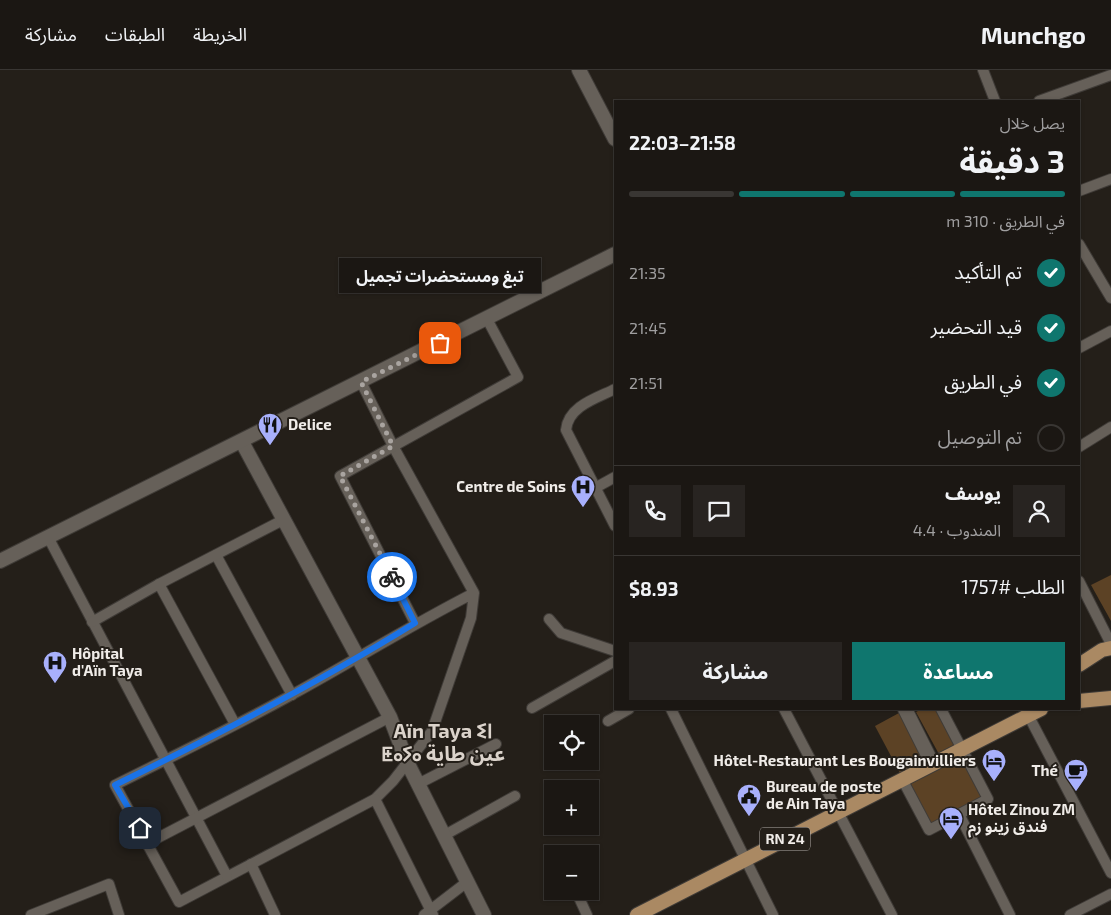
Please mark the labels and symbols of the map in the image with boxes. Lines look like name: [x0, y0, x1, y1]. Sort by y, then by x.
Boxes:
callout: تبغ ومستحضرات تجميل: [339, 258, 541, 293]
pin: [419, 322, 461, 364]
restaurant icon: Delice: [257, 412, 283, 446]
place label: Delice: [288, 415, 332, 433]
hospital icon: Centre de Soins: [570, 474, 596, 508]
place label: Centre de Soins: [456, 477, 566, 495]
courier: [367, 552, 417, 602]
place label: Hôpital d'Aïn Taya: [72, 644, 143, 680]
hospital icon: Hôpital d'Aïn Taya: [42, 650, 68, 684]
district label: Aïn Taya ⵉⵏ ⵟⴰⵢⴰ عين طاية: [381, 718, 505, 766]
hotel icon: Hôtel-Restaurant Les Bougainvilliers: [981, 748, 1007, 782]
place label: Hôtel-Restaurant Les Bougainvilliers: [714, 751, 976, 769]
cafe icon: Thé: [1063, 758, 1089, 792]
place label: Thé: [1031, 761, 1058, 779]
place label: Bureau de poste de Ain Taya: [766, 777, 881, 813]
public building icon: Bureau de poste de Ain Taya: [736, 783, 762, 817]
place label: Hôtel Zinou ZM فندق زينو زم: [968, 800, 1075, 838]
hotel icon: Hôtel Zinou ZM فندق زينو زم: [938, 806, 964, 840]
pin: [119, 807, 161, 849]
road number: RN 24: [760, 828, 810, 851]

